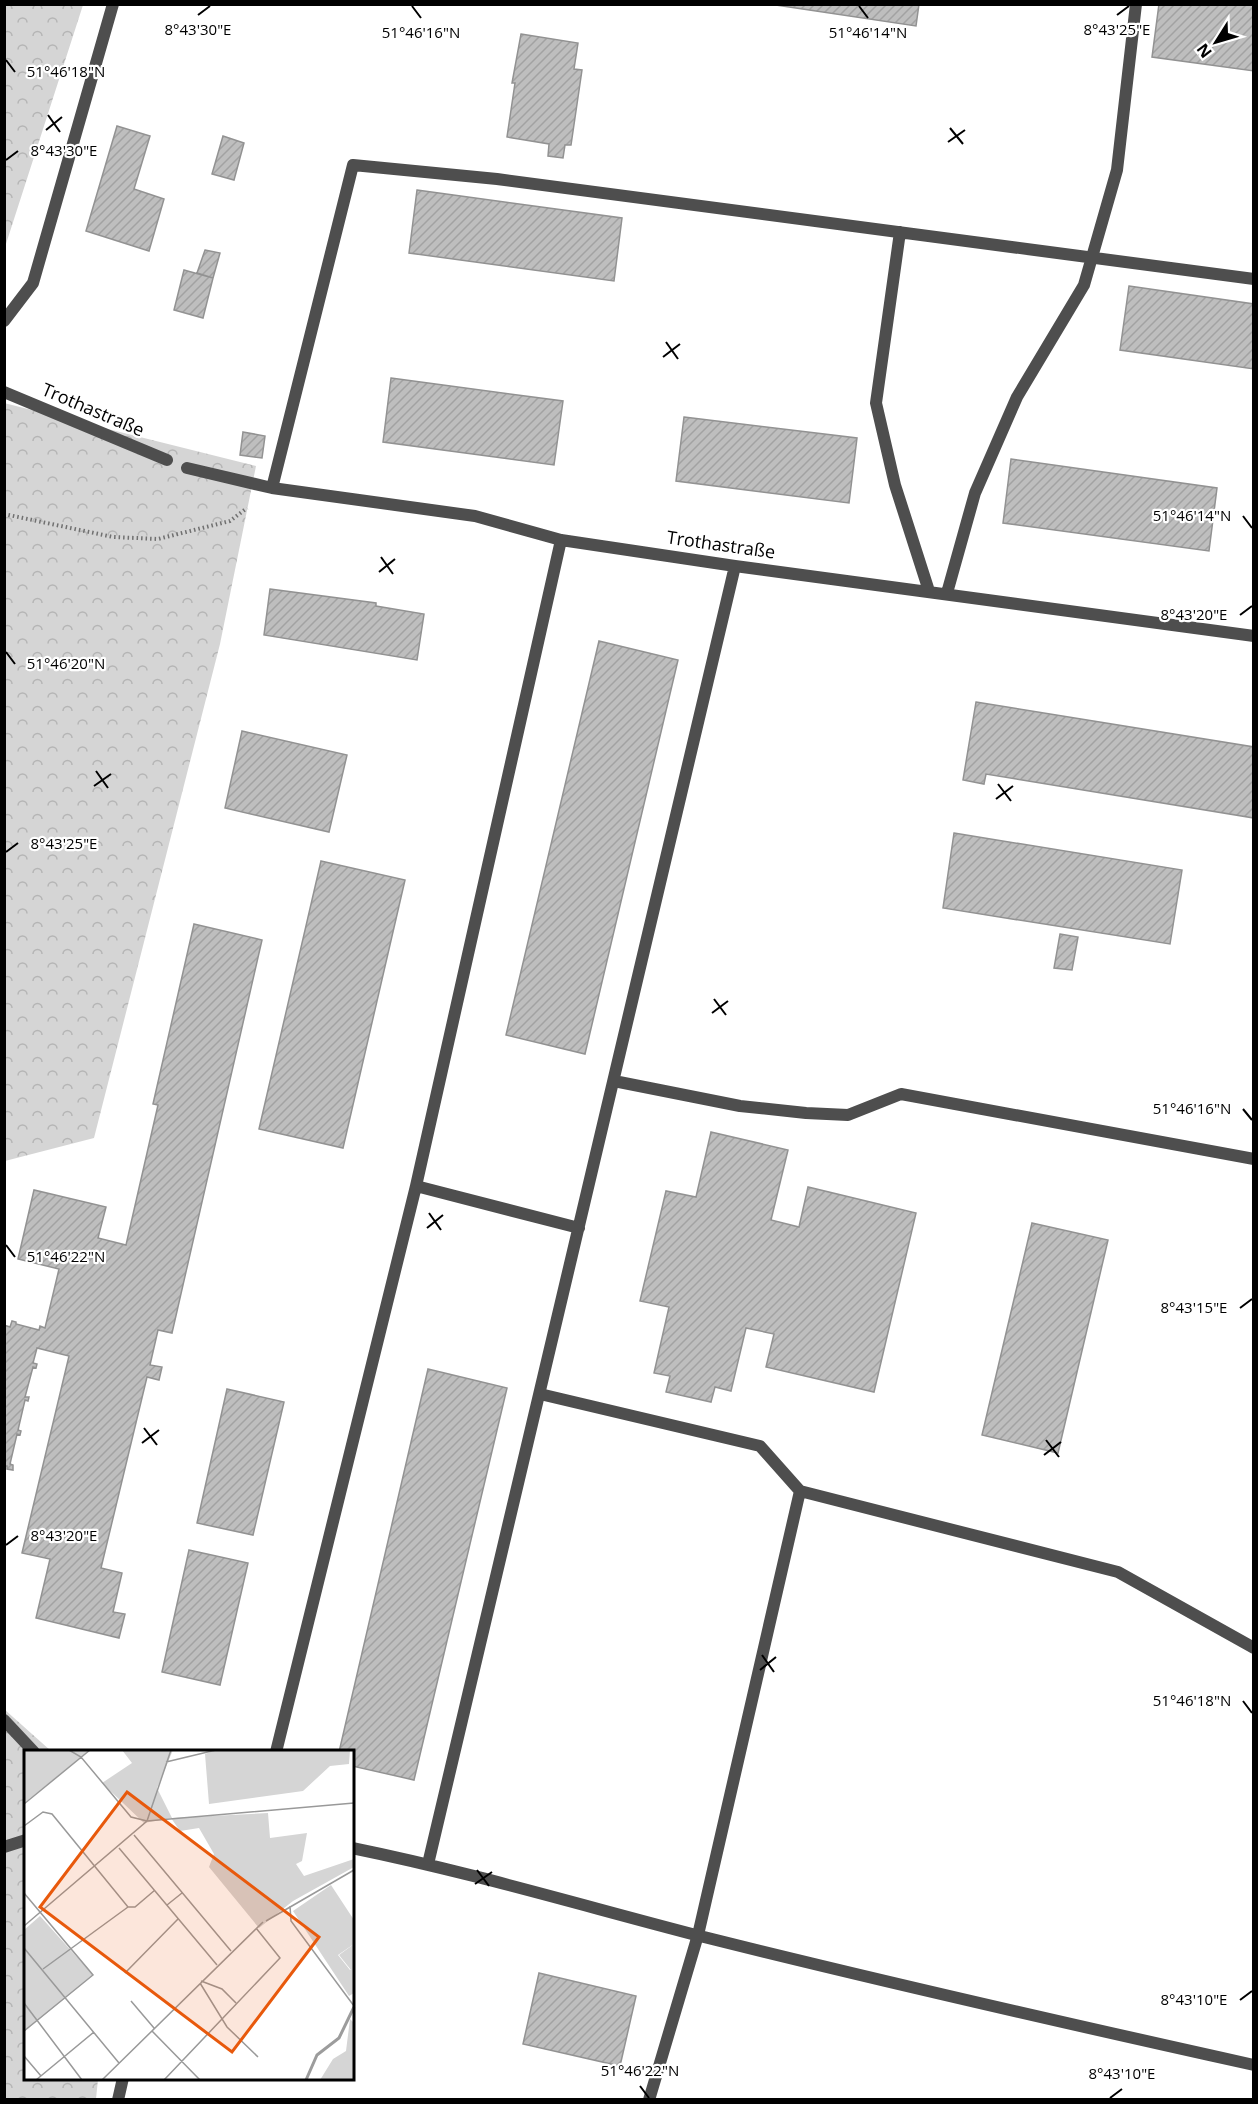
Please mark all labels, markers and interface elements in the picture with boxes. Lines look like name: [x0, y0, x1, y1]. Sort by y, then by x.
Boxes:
north arrow: [1186, 12, 1246, 72]
text: 8°43'30"E: [165, 19, 231, 39]
text: 8°43'25"E: [1084, 19, 1150, 39]
text: 51°46'16"N: [382, 22, 460, 42]
text: 51°46'14"N: [829, 22, 907, 42]
text: N: [1191, 39, 1217, 63]
text: 51°46'18"N: [27, 61, 105, 81]
text: 8°43'30"E: [31, 140, 97, 160]
street label: Trothastraße: [38, 377, 148, 441]
text: 51°46'14"N: [1153, 505, 1231, 525]
street label: Trothastraße: [665, 525, 777, 563]
text: 8°43'20"E: [1161, 604, 1227, 624]
text: 51°46'20"N: [27, 653, 105, 673]
text: 8°43'25"E: [31, 833, 97, 853]
text: 51°46'16"N: [1153, 1098, 1231, 1118]
text: 51°46'22"N: [27, 1246, 105, 1266]
text: 8°43'15"E: [1161, 1297, 1227, 1317]
text: 8°43'20"E: [31, 1525, 97, 1545]
text: 51°46'18"N: [1153, 1690, 1231, 1710]
inset map: [24, 1750, 354, 2080]
text: 8°43'10"E: [1161, 1989, 1227, 2009]
text: 51°46'22"N: [601, 2060, 679, 2080]
text: 8°43'10"E: [1089, 2063, 1155, 2083]

